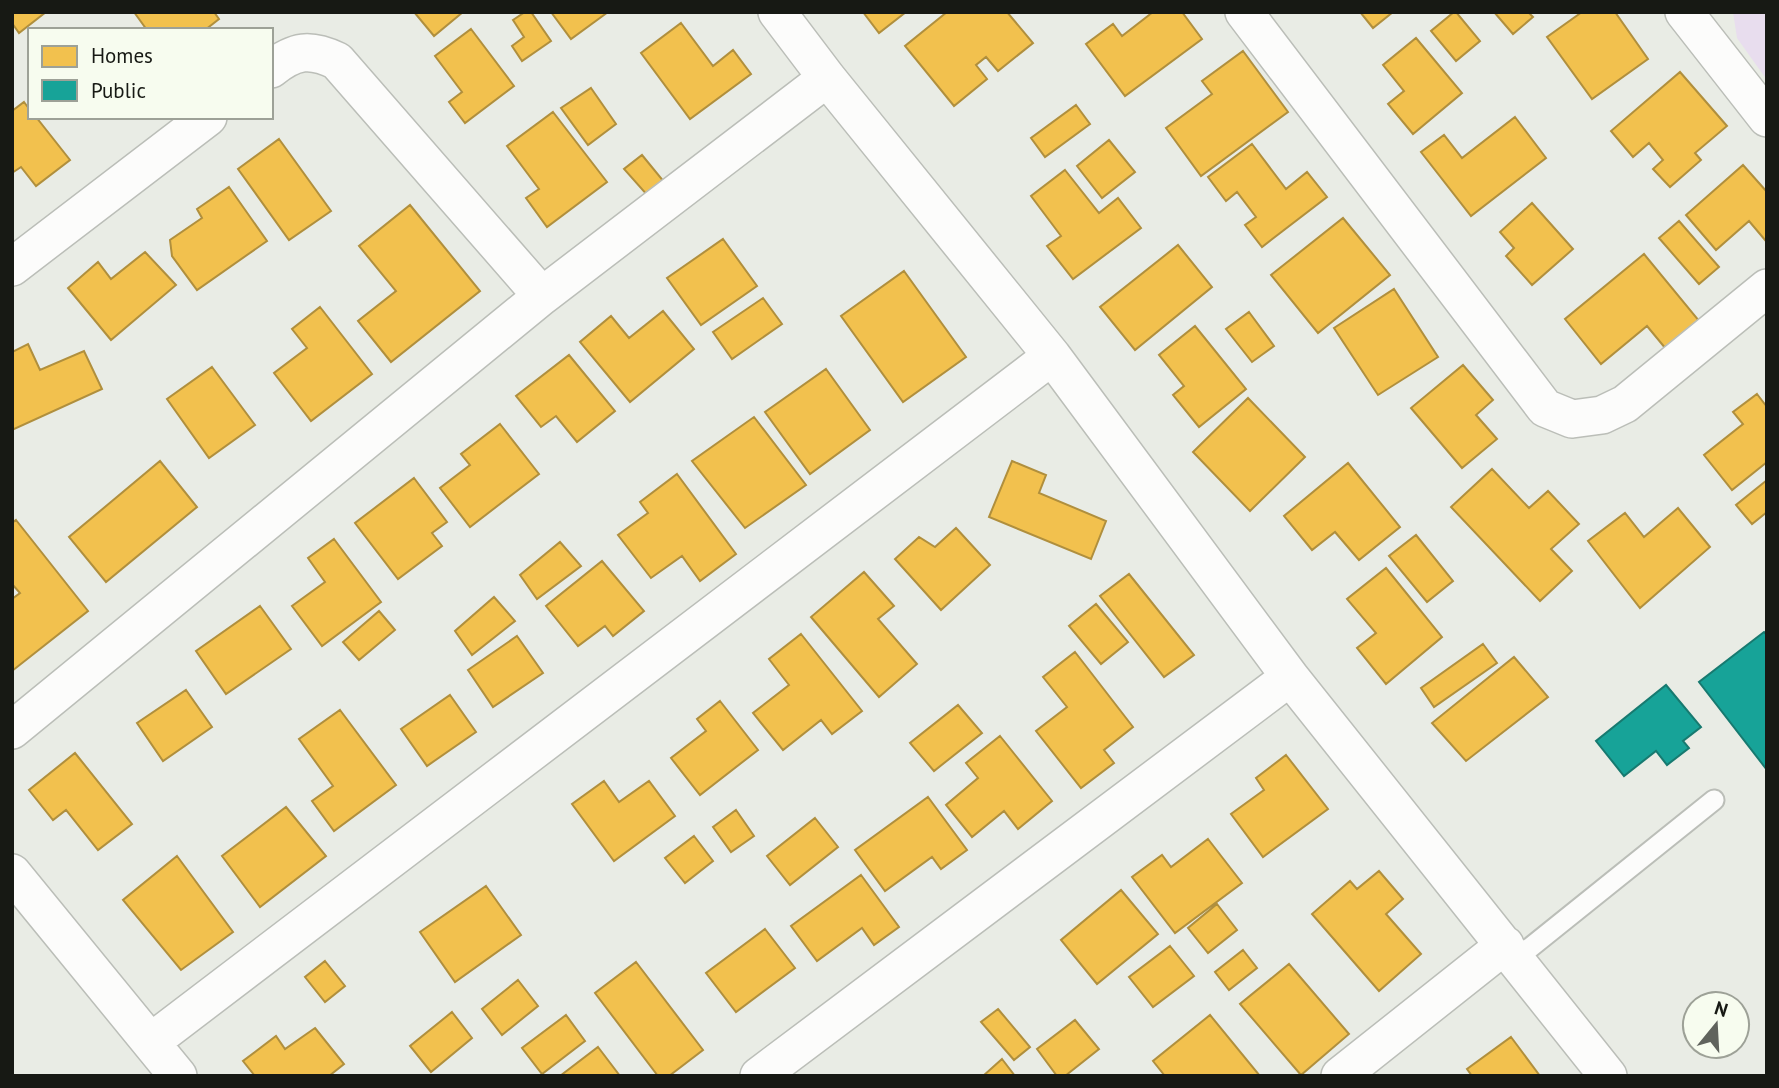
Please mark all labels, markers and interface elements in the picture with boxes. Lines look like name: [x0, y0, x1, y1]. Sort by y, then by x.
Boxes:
legend: [28, 28, 273, 119]
text: Homes: [91, 42, 153, 69]
text: Public: [91, 77, 146, 104]
north arrow: [1681, 990, 1751, 1060]
text: N: [1712, 995, 1731, 1022]

